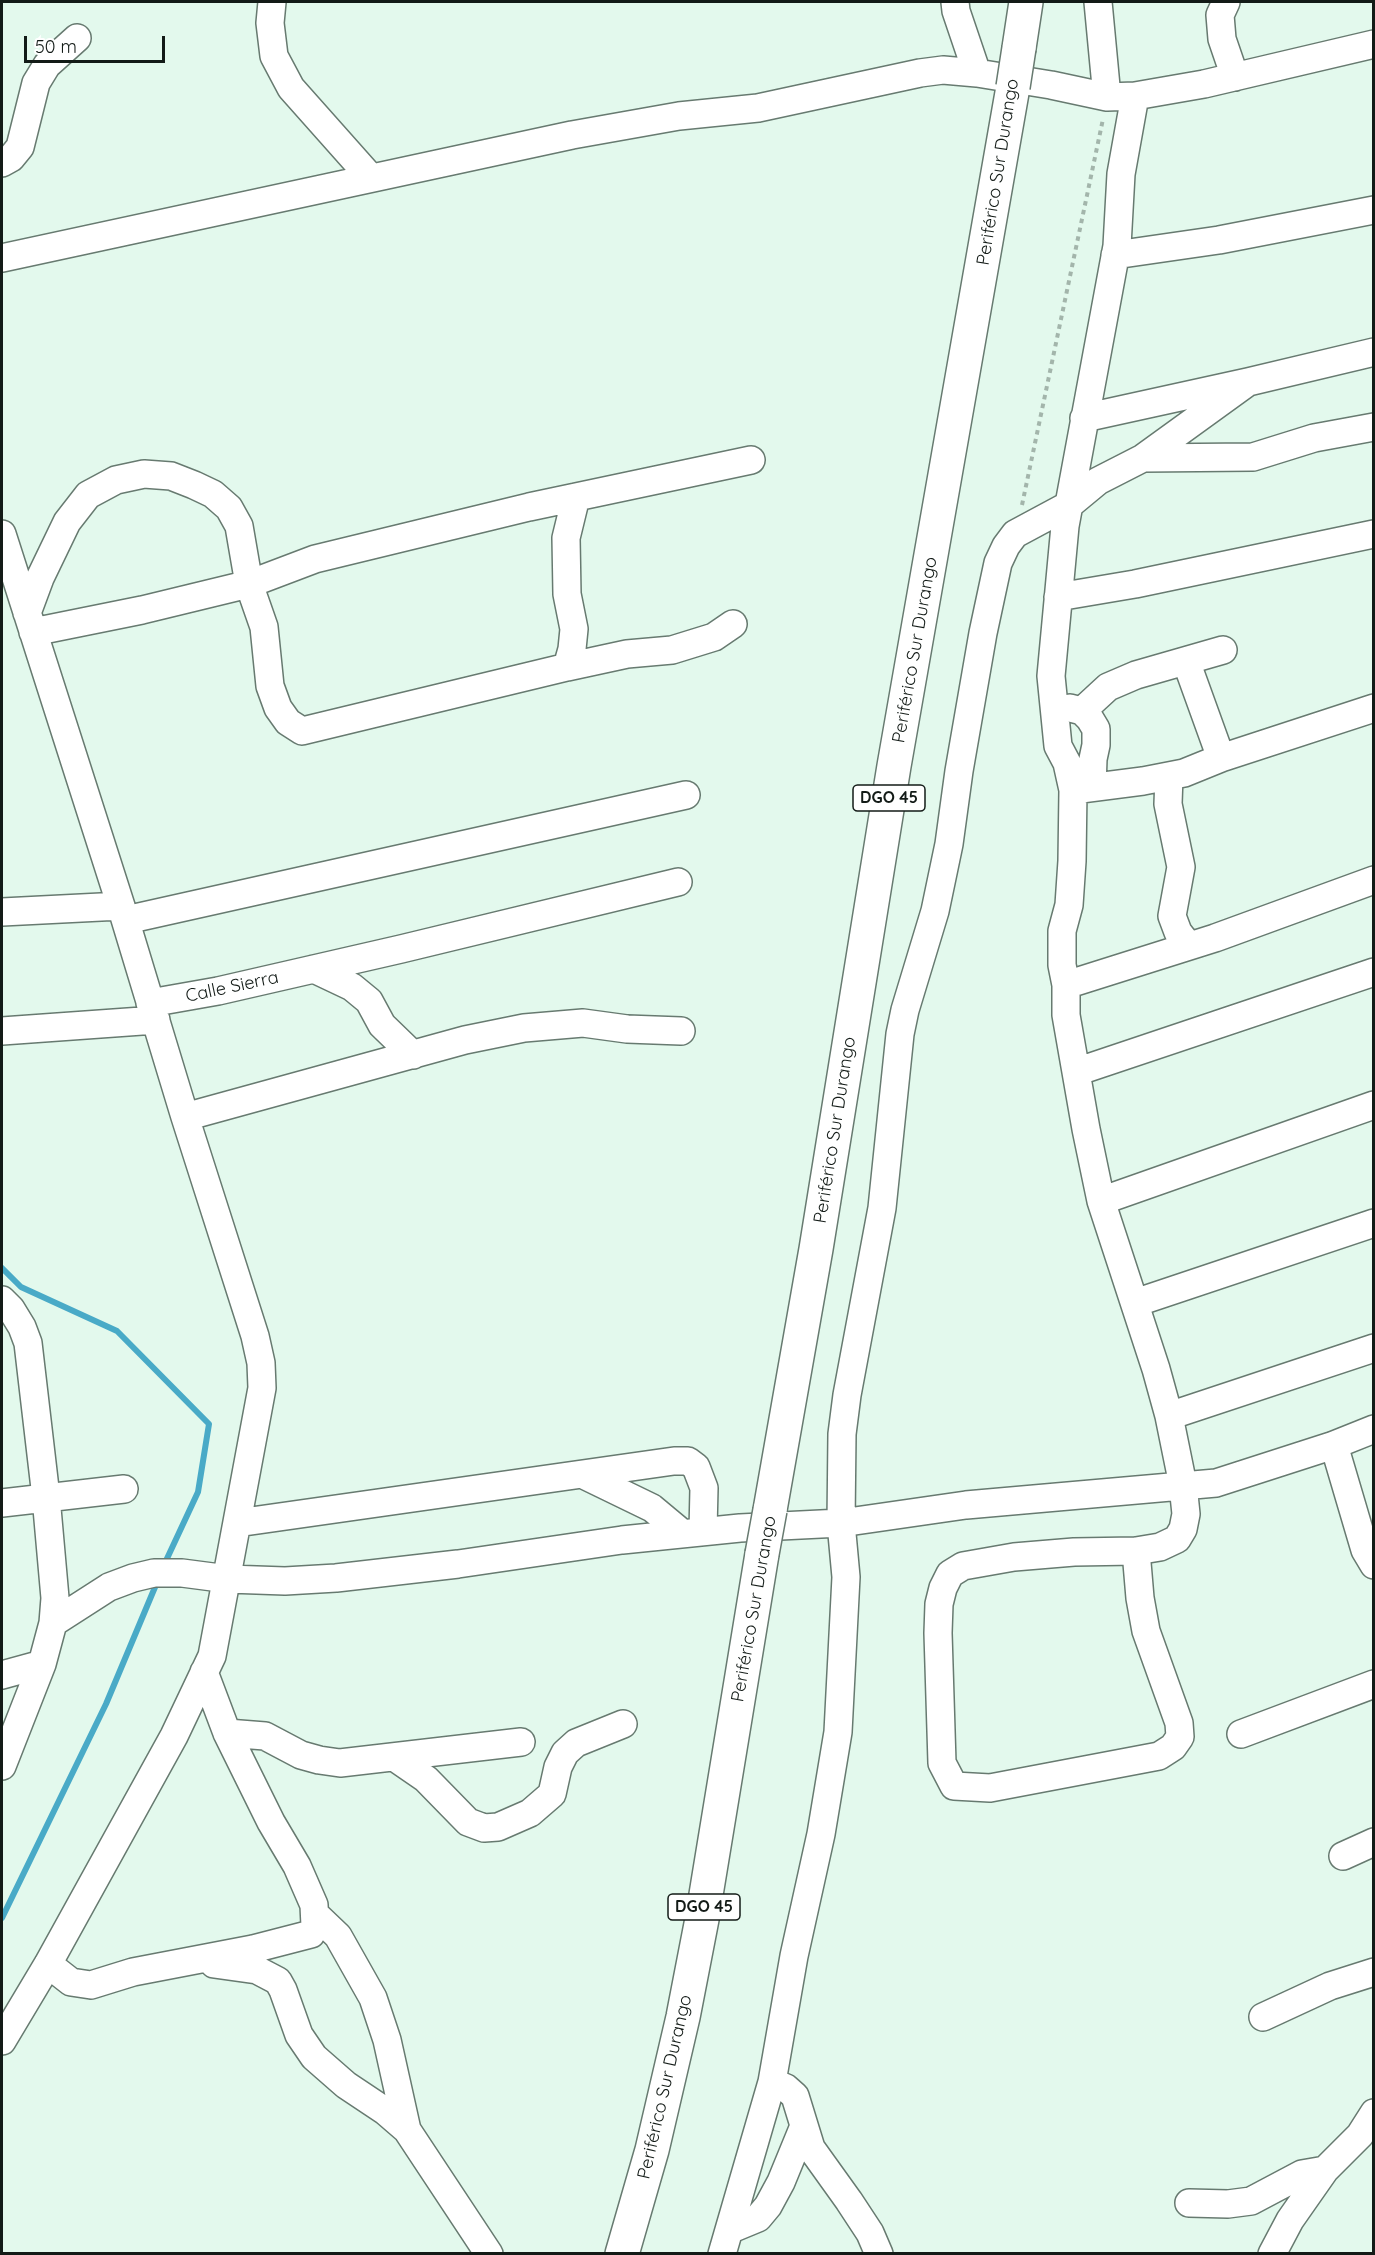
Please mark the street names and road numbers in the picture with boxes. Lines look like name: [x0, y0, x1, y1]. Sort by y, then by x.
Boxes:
street label: Periférico Sur Durango: [973, 77, 1023, 267]
street label: Periférico Sur Durango: [888, 555, 942, 745]
road number: DGO 45: [853, 785, 925, 811]
street label: Calle Sierra: [184, 967, 280, 1007]
street label: Periférico Sur Durango: [810, 1035, 860, 1225]
street label: Periférico Sur Durango: [727, 1514, 781, 1704]
road number: DGO 45: [668, 1894, 740, 1920]
street label: Periférico Sur Durango: [633, 1993, 697, 2181]

